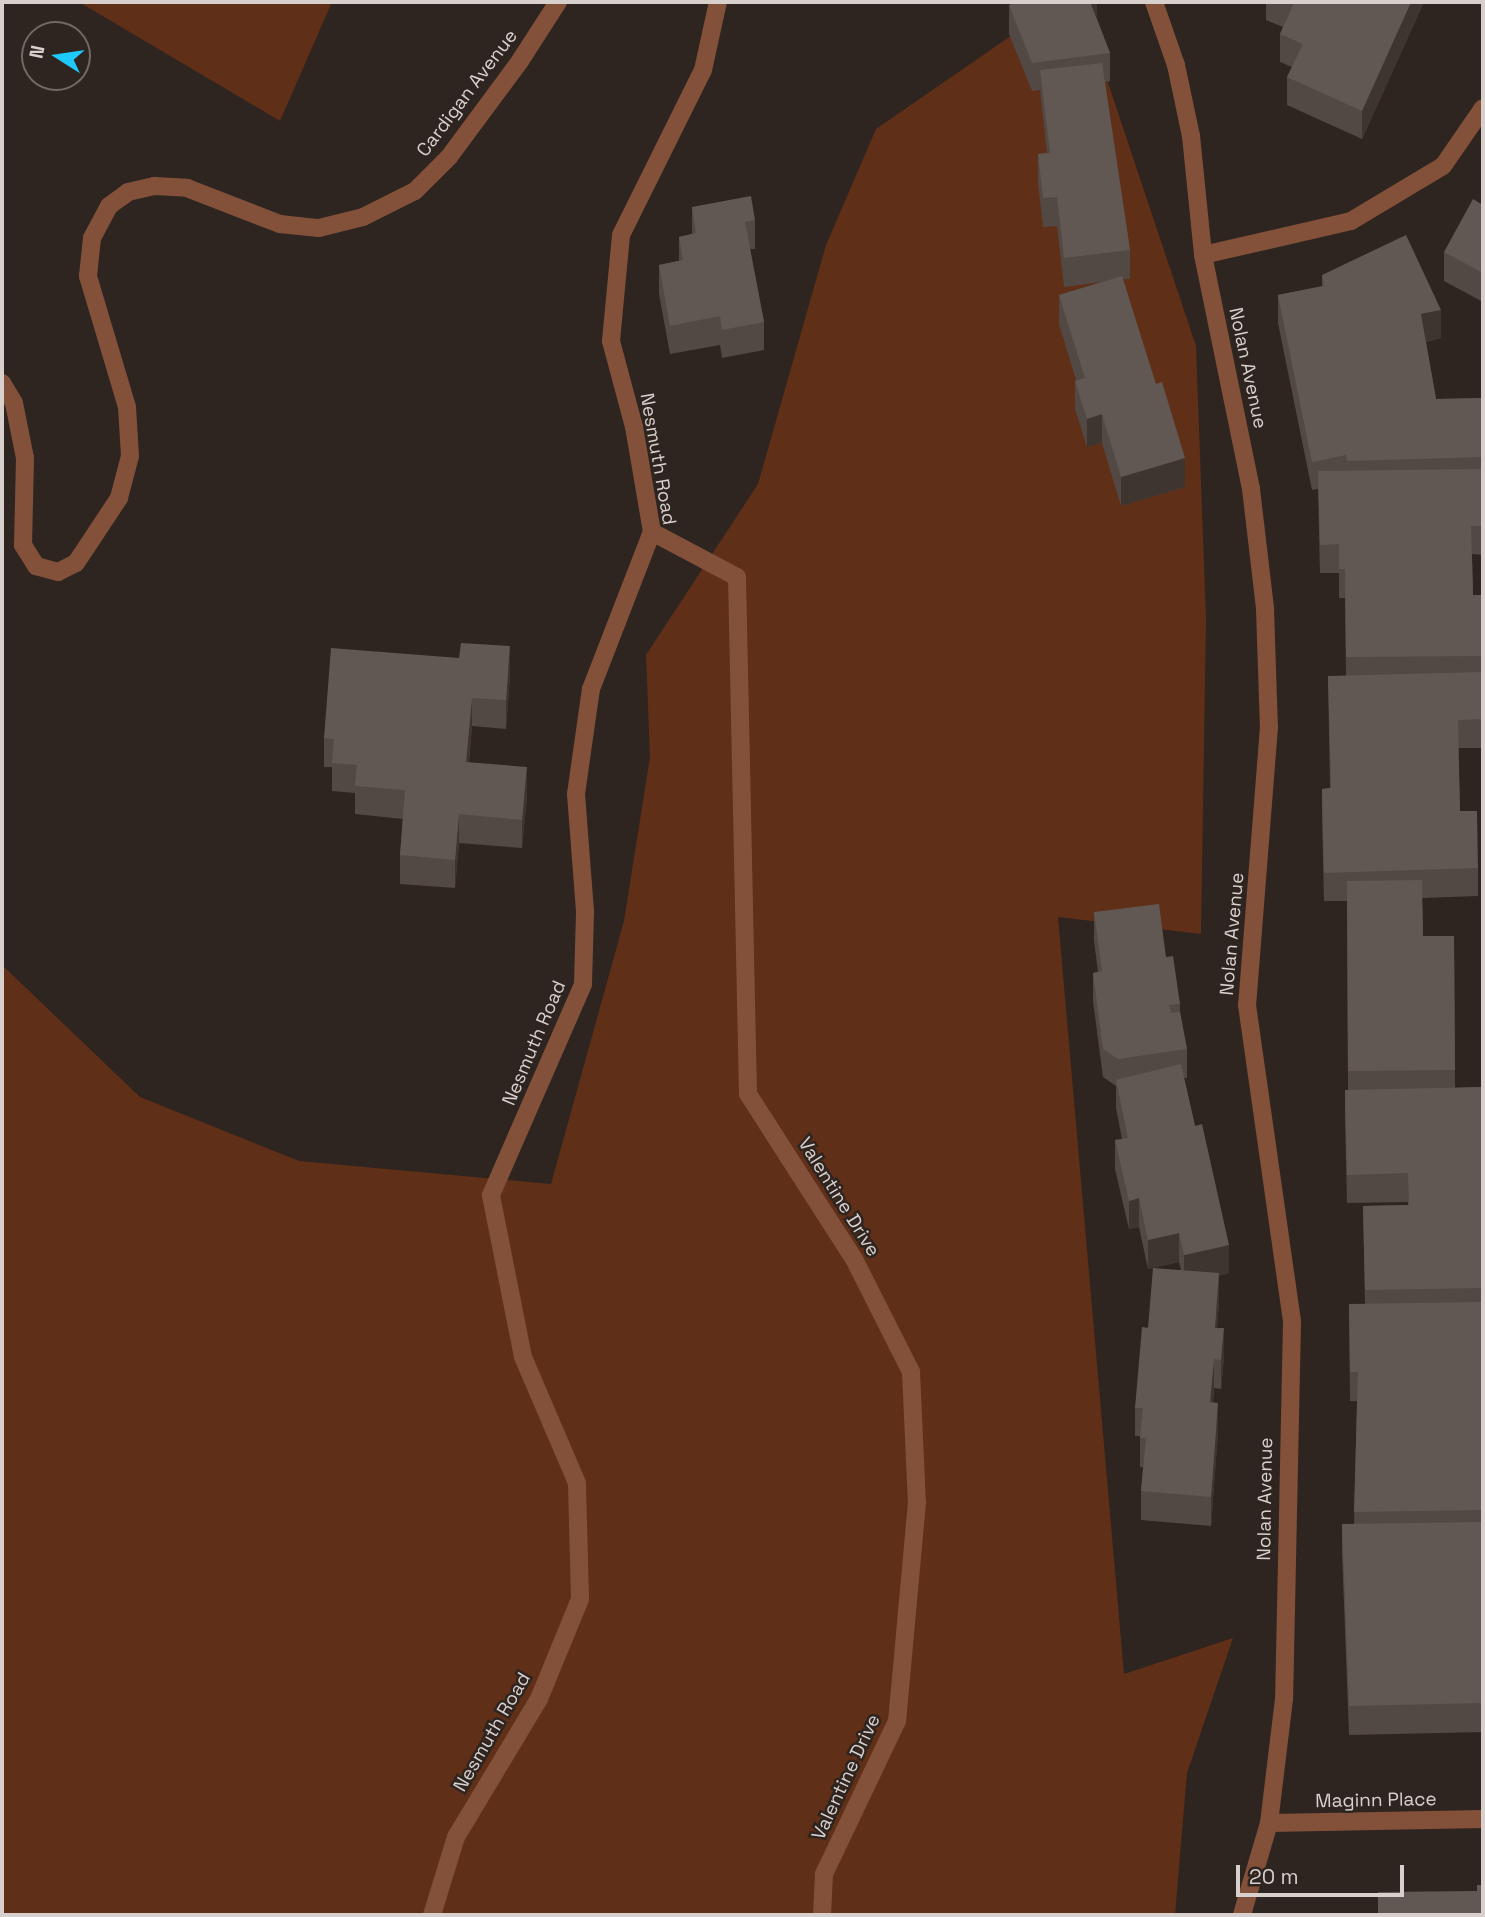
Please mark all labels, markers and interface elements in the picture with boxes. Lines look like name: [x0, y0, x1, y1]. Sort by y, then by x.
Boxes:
north arrow: [21, 21, 91, 91]
street label: Cardigan Avenue: [412, 25, 522, 161]
text: N: [23, 43, 50, 61]
street label: Nolan Avenue: [1224, 305, 1272, 431]
street label: Nesmuth Road: [635, 391, 681, 527]
street label: Nolan Avenue: [1215, 871, 1249, 997]
street label: Nesmuth Road: [497, 977, 571, 1109]
street label: Valentine Drive: [793, 1133, 885, 1261]
street label: Nolan Avenue: [1253, 1437, 1277, 1561]
street label: Nesmuth Road: [449, 1668, 535, 1796]
street label: Valentine Drive: [807, 1711, 885, 1843]
street label: Maginn Place: [1315, 1788, 1437, 1812]
scale bar: [1240, 1850, 1408, 1894]
text: 20 m: [1249, 1863, 1299, 1890]

